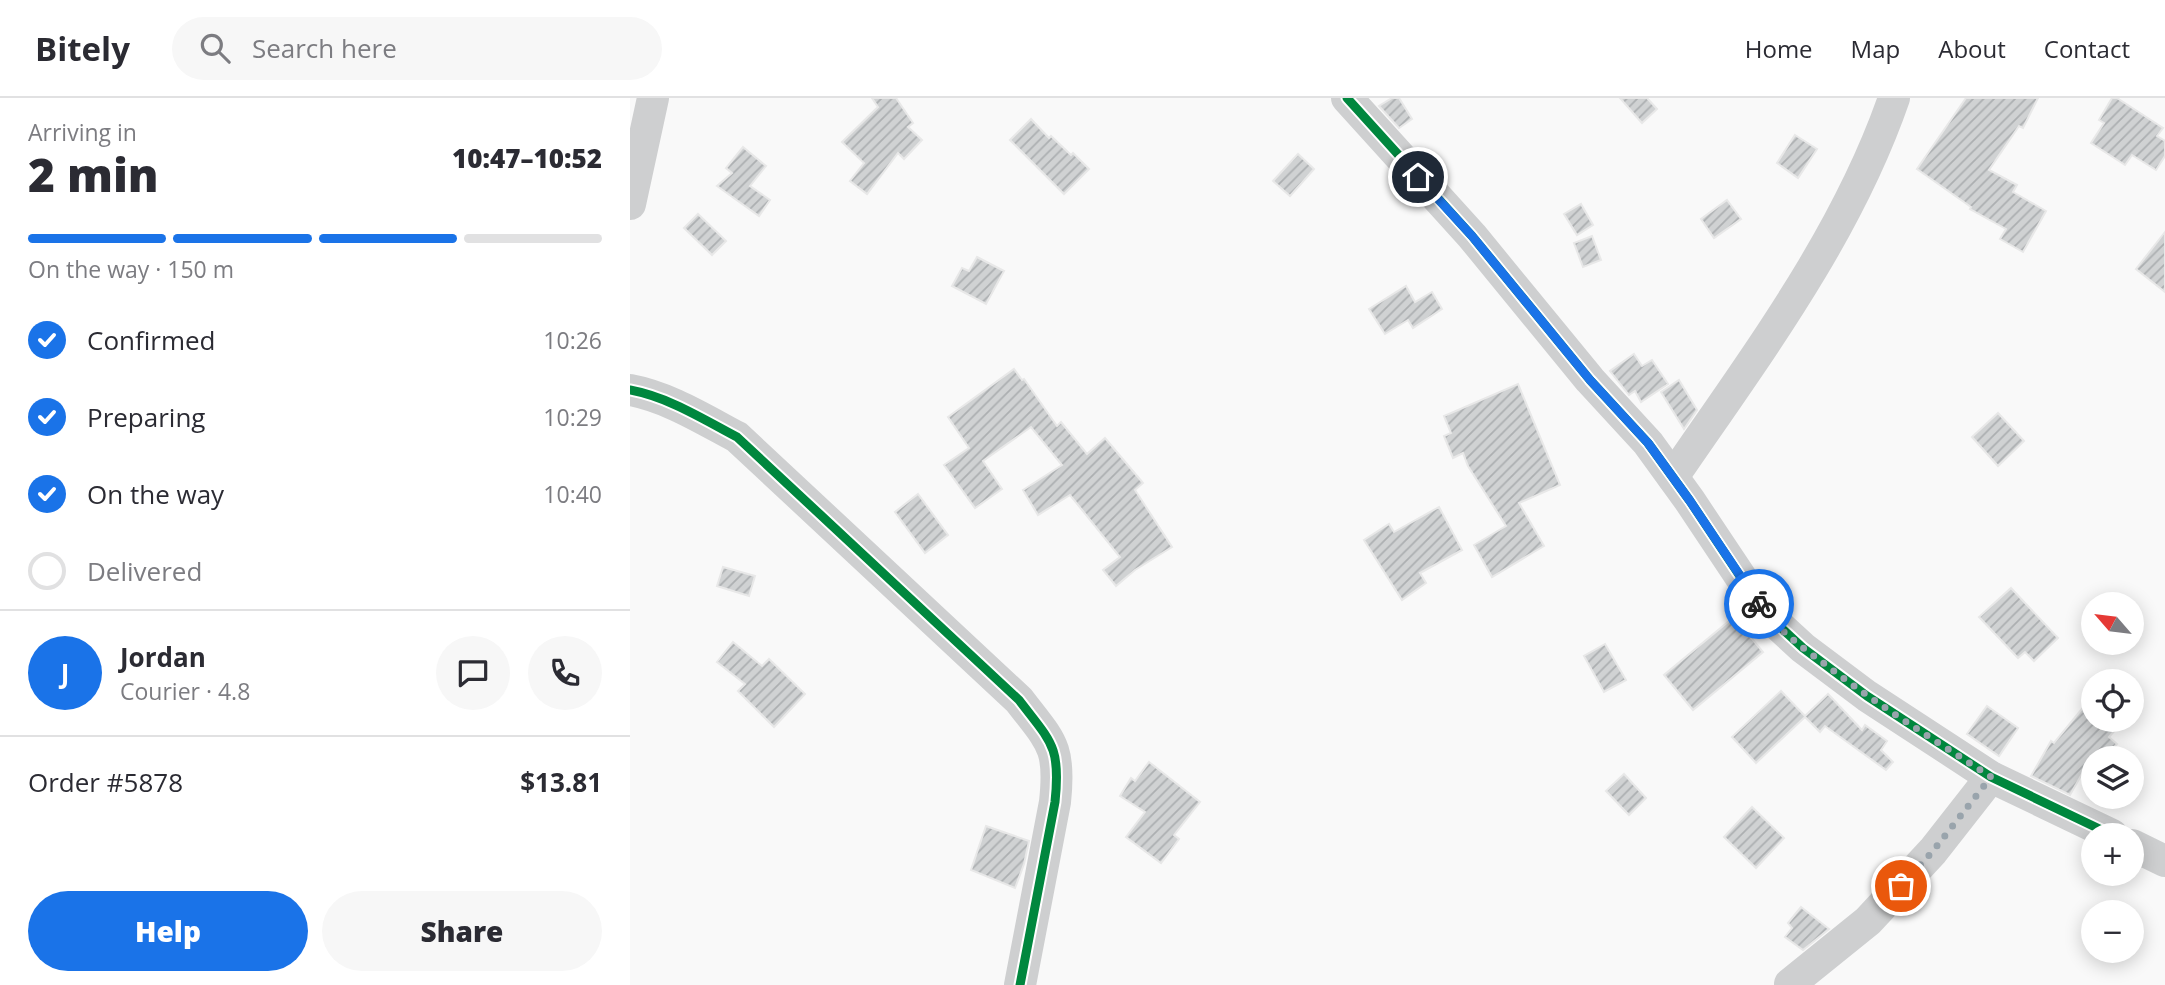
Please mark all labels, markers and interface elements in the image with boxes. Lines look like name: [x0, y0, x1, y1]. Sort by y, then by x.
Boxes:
search box: [172, 17, 662, 80]
text: Bitely: [35, 26, 130, 71]
icon: search: [196, 29, 234, 67]
text: Search here: [252, 30, 397, 66]
text: Home: [1745, 32, 1813, 65]
text: Map: [1851, 32, 1900, 65]
text: About: [1938, 32, 2006, 65]
text: Contact: [2044, 32, 2130, 65]
text: Arriving in: [28, 116, 137, 148]
text: 10:47–10:52: [452, 140, 602, 176]
text: 2 min: [28, 143, 159, 205]
pin: [1388, 147, 1448, 207]
icon: home: [1399, 158, 1437, 196]
text: On the way · 150 m: [28, 253, 234, 285]
icon: check: [28, 321, 66, 359]
text: Confirmed: [87, 322, 215, 358]
text: 10:26: [543, 324, 602, 356]
icon: check: [28, 398, 66, 436]
text: Preparing: [87, 399, 205, 435]
text: 10:29: [543, 401, 602, 433]
icon: check: [28, 475, 66, 513]
text: On the way: [87, 476, 224, 512]
text: 10:40: [543, 478, 602, 510]
text: Delivered: [87, 553, 202, 589]
courier: [1724, 569, 1794, 639]
icon: bike: [1740, 585, 1778, 623]
north arrow: [2081, 592, 2144, 654]
map controls: [2081, 592, 2144, 963]
button: chat: [436, 636, 510, 710]
button: phone: [528, 636, 602, 710]
text: Jordan: [120, 639, 206, 675]
text: J: [61, 655, 69, 691]
button: locate: [2081, 669, 2144, 732]
text: Courier · 4.8: [120, 675, 250, 707]
button: layers: [2081, 746, 2144, 809]
text: Order #5878: [28, 764, 183, 800]
text: $13.81: [520, 764, 602, 800]
button: +: [2081, 823, 2144, 886]
pin: [1871, 856, 1931, 916]
icon: bag: [1882, 867, 1920, 905]
button: Help: [28, 891, 308, 971]
button: Share: [322, 891, 602, 971]
button: −: [2081, 900, 2144, 963]

